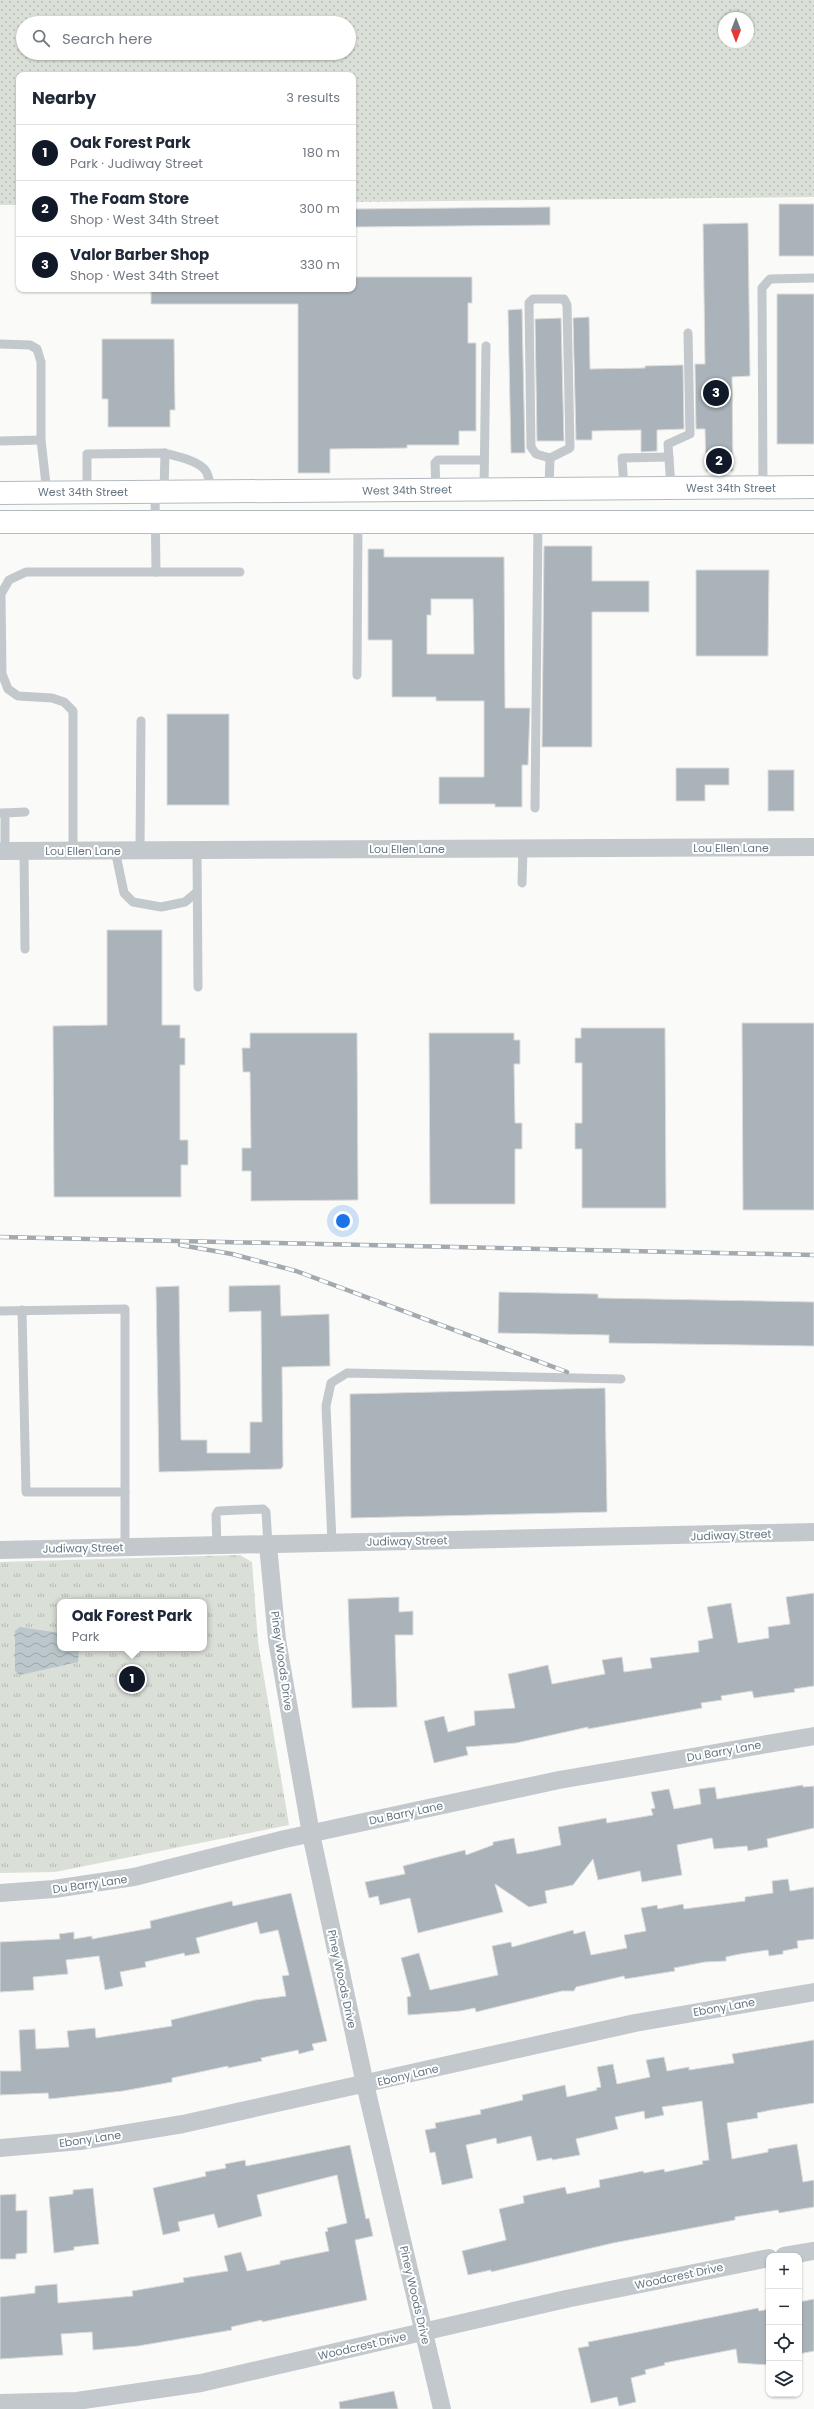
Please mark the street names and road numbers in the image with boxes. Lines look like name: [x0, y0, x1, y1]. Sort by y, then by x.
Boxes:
street label: West 34th Street: [686, 480, 776, 496]
street label: West 34th Street: [362, 481, 452, 499]
street label: West 34th Street: [38, 484, 128, 500]
street label: Lou Ellen Lane: [693, 840, 769, 856]
street label: Lou Ellen Lane: [369, 841, 445, 857]
street label: Lou Ellen Lane: [45, 843, 121, 859]
street label: Judiway Street: [690, 1526, 772, 1544]
street label: Judiway Street: [366, 1532, 448, 1550]
street label: Judiway Street: [42, 1539, 124, 1557]
street label: Piney Woods Drive: [267, 1610, 297, 1712]
street label: Du Barry Lane: [686, 1737, 763, 1765]
street label: Du Barry Lane: [367, 1797, 445, 1829]
street label: Du Barry Lane: [52, 1871, 129, 1897]
street label: Piney Woods Drive: [324, 1928, 360, 2030]
street label: Ebony Lane: [692, 1994, 756, 2020]
street label: Ebony Lane: [376, 2060, 440, 2090]
street label: Ebony Lane: [58, 2127, 122, 2151]
street label: Piney Woods Drive: [396, 2244, 434, 2346]
street label: Woodcrest Drive: [633, 2259, 725, 2293]
street label: Woodcrest Drive: [316, 2328, 408, 2364]

